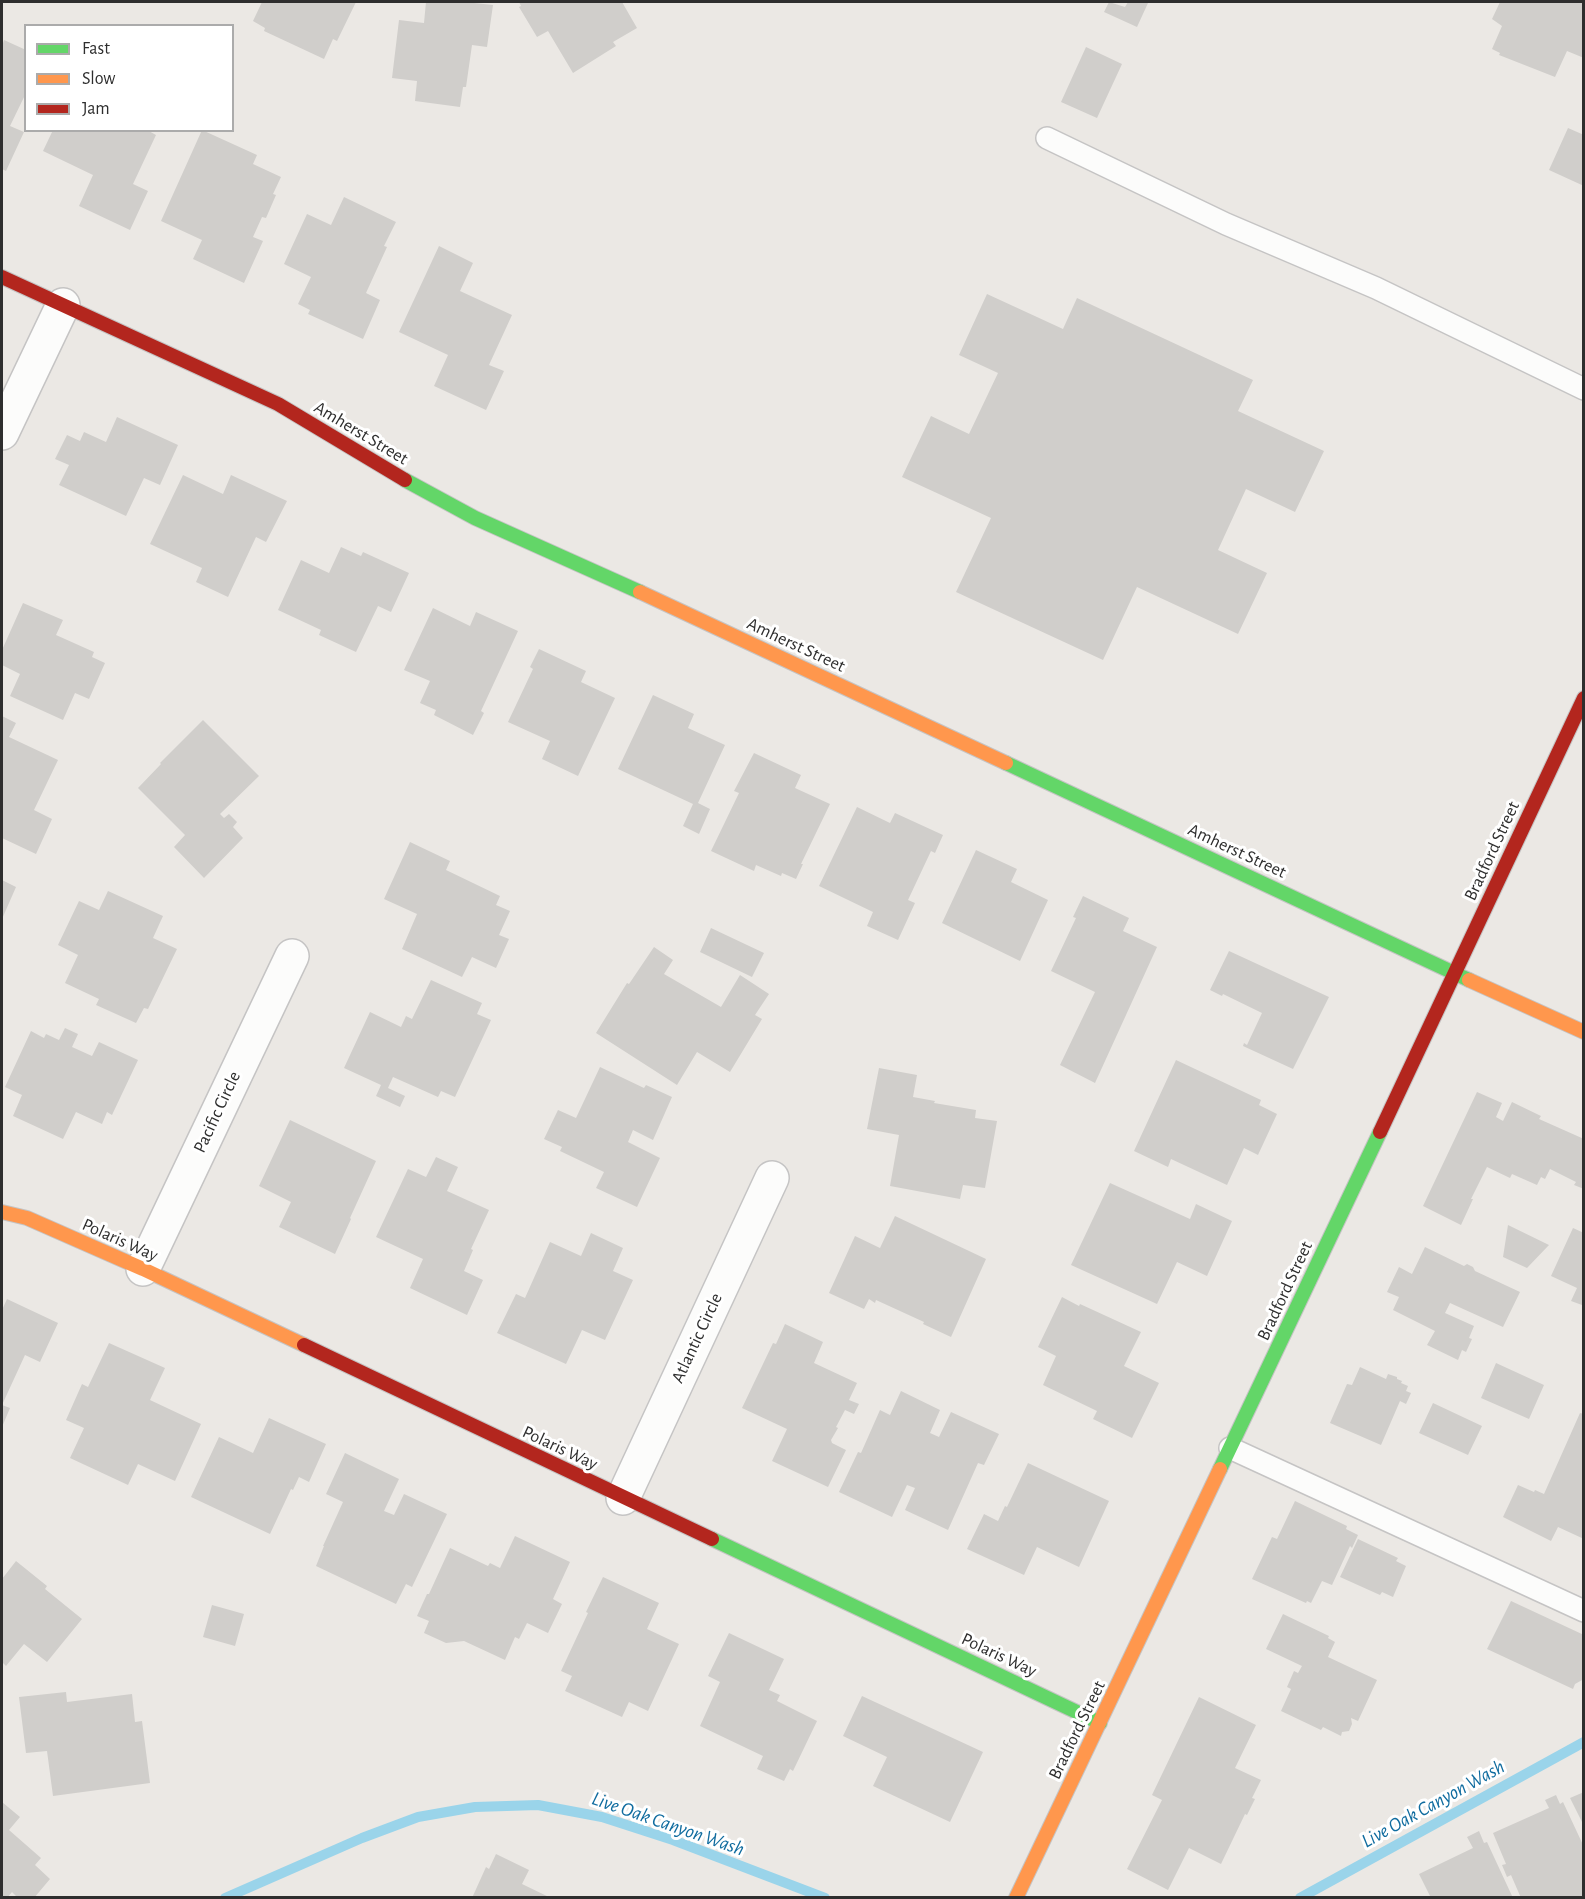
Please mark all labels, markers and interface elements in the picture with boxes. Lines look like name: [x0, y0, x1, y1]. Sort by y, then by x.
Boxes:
legend: [24, 24, 234, 132]
text: Fast: [82, 40, 110, 58]
text: Slow: [82, 70, 115, 88]
text: Jam: [82, 100, 110, 118]
street label: Amherst Street: [310, 396, 412, 470]
street label: Amherst Street: [743, 613, 849, 677]
street label: Bradford Street: [1460, 798, 1524, 904]
street label: Amherst Street: [1184, 819, 1290, 883]
street label: Pacific Circle: [189, 1068, 245, 1156]
street label: Polaris Way: [79, 1214, 161, 1266]
street label: Bradford Street: [1253, 1238, 1317, 1344]
street label: Atlantic Circle: [667, 1290, 727, 1386]
street label: Polaris Way: [519, 1421, 601, 1475]
street label: Polaris Way: [958, 1628, 1040, 1682]
street label: Bradford Street: [1044, 1677, 1110, 1783]
water label: Live Oak Canyon Wash: [1357, 1755, 1509, 1853]
water label: Live Oak Canyon Wash: [588, 1787, 748, 1861]

